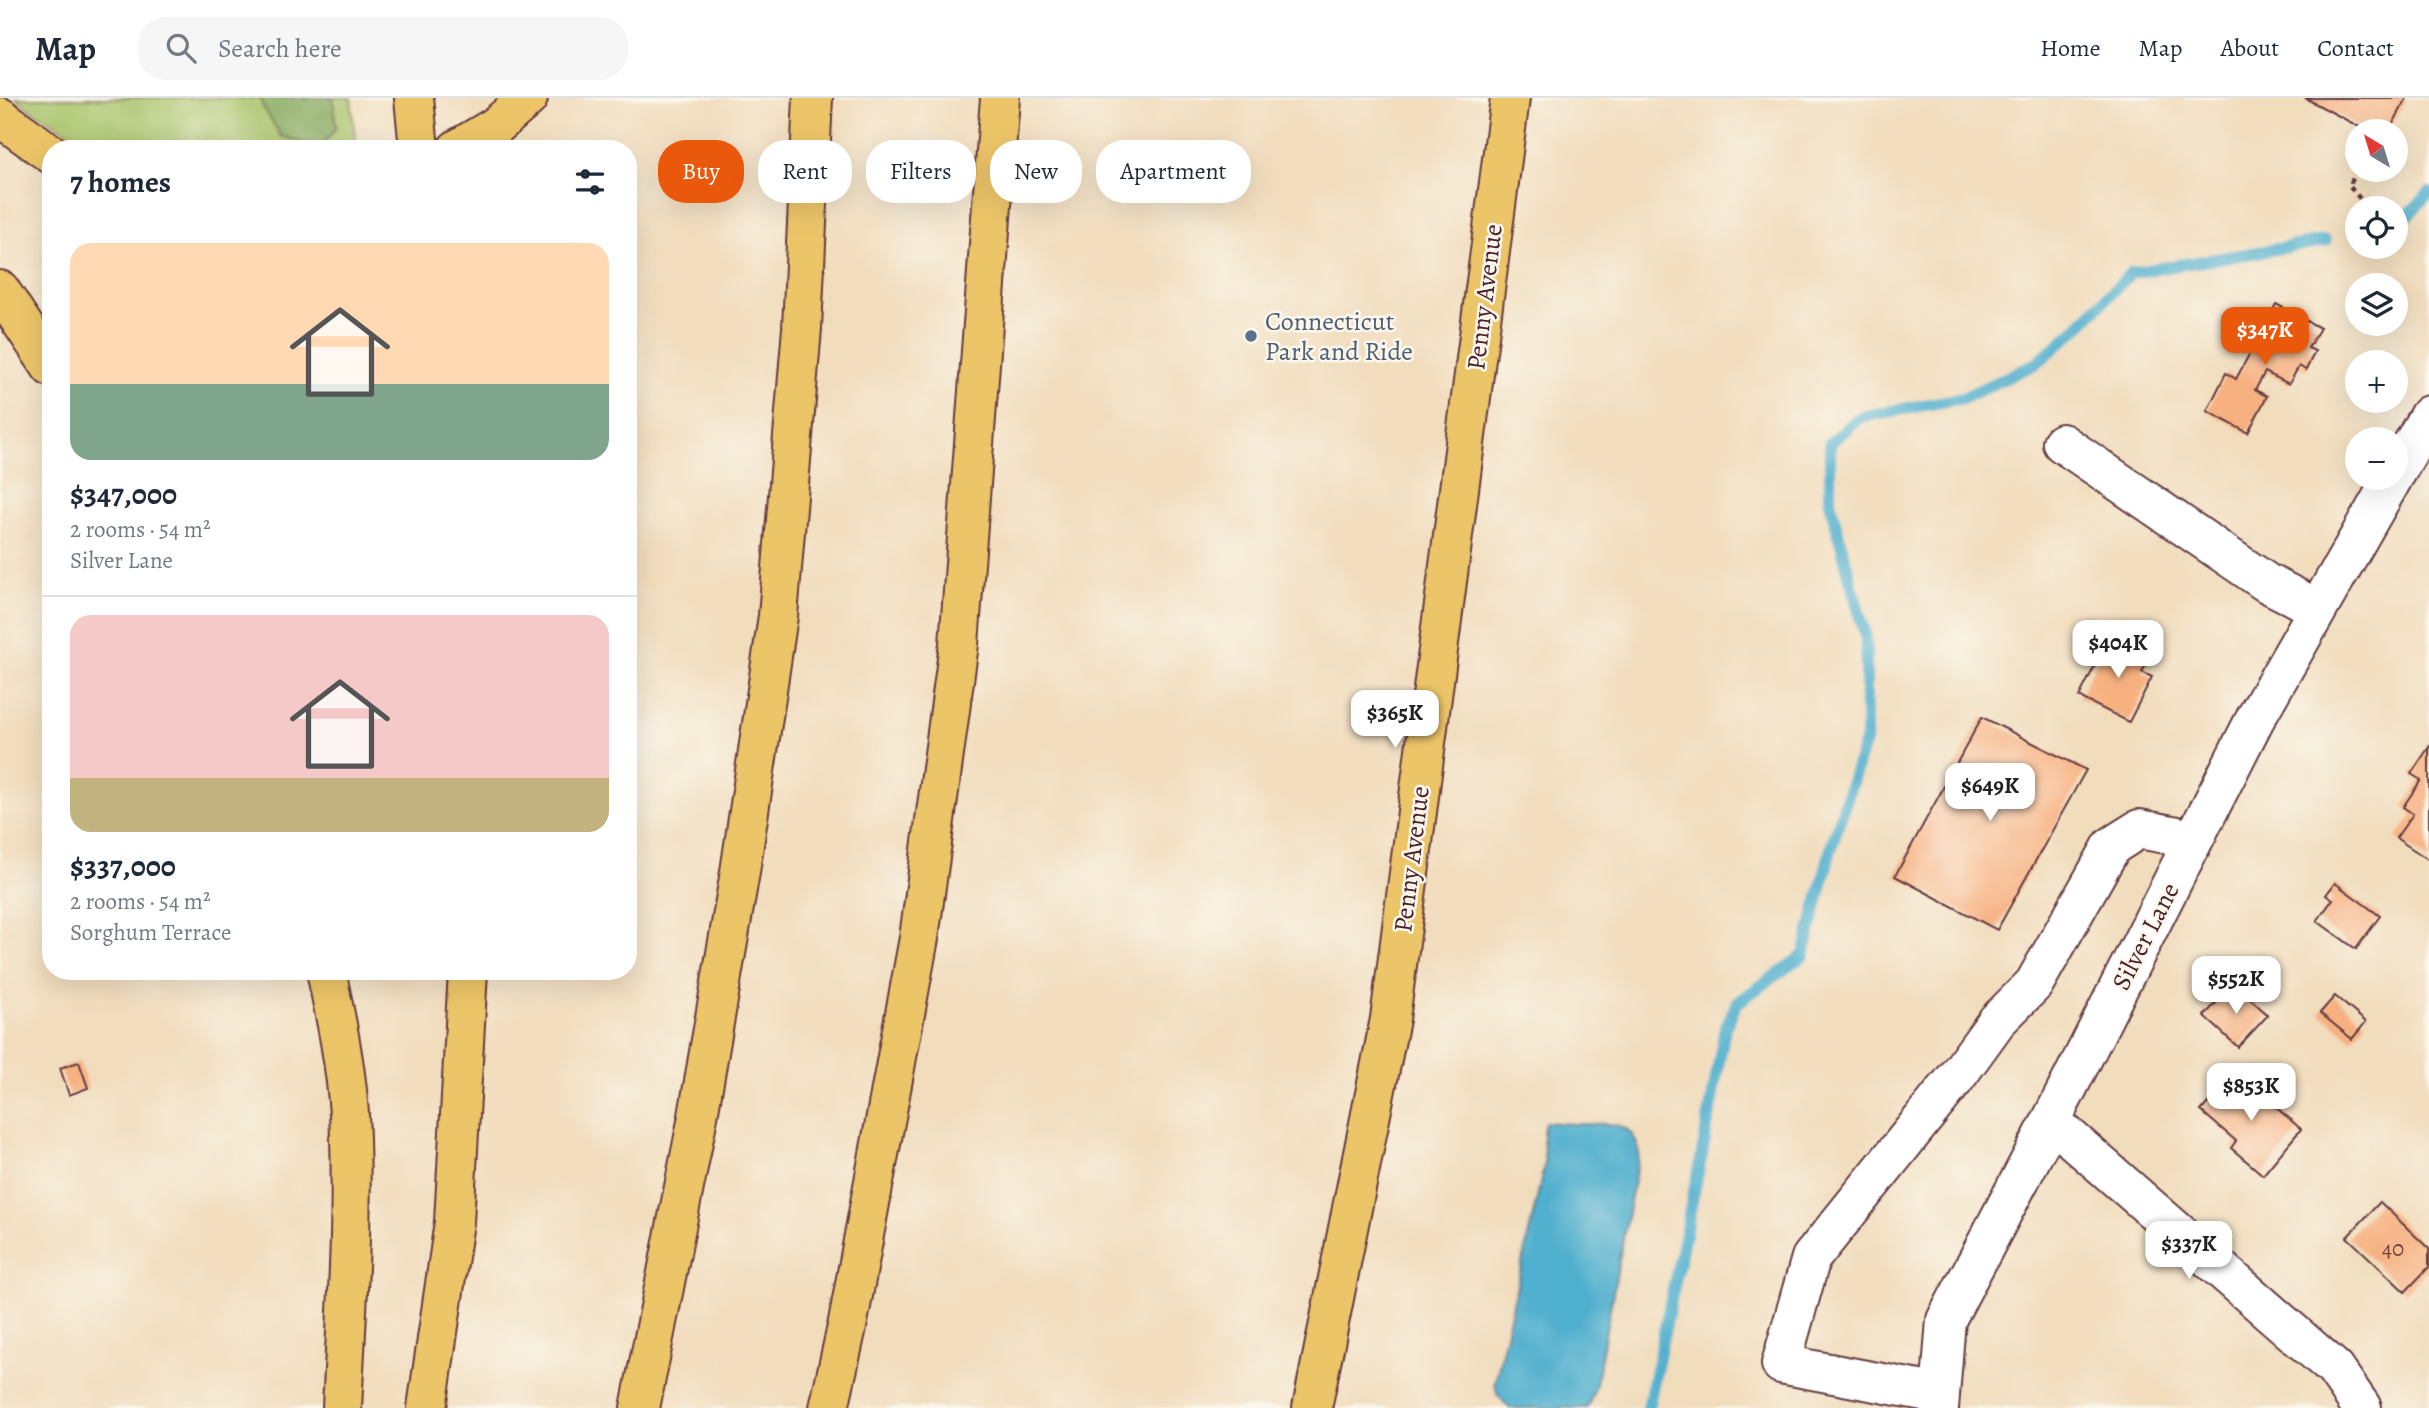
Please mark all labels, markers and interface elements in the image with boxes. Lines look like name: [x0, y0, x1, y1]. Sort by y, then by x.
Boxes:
search box: [138, 17, 628, 80]
text: Map: [35, 26, 96, 71]
icon: search: [162, 29, 200, 67]
text: Search here: [218, 31, 342, 66]
text: Home: [2040, 32, 2101, 64]
text: Map: [2139, 32, 2183, 64]
text: About: [2221, 32, 2279, 64]
text: Contact: [2317, 32, 2394, 64]
north arrow: [2345, 119, 2408, 182]
map controls: [2345, 119, 2408, 490]
chip: Buy: [658, 140, 744, 203]
chip: Rent: [758, 140, 852, 203]
chip: Filters: [866, 140, 976, 203]
chip: New: [990, 140, 1082, 203]
chip: Apartment: [1096, 140, 1251, 203]
text: 7 homes: [70, 162, 171, 202]
icon: filters: [571, 163, 609, 201]
button: locate: [2345, 196, 2408, 259]
street label: Penny Avenue: [1458, 222, 1511, 372]
button: layers: [2345, 273, 2408, 336]
icon: home: [277, 289, 403, 415]
place label: Connecticut Park and Ride: [1265, 304, 1413, 369]
pin: $347K: [2216, 308, 2314, 367]
text: $347K: [2237, 314, 2293, 345]
marker: Connecticut Park and Ride: [1243, 328, 1259, 344]
button: +: [2345, 350, 2408, 413]
button: −: [2345, 427, 2408, 490]
text: $347,000: [70, 474, 177, 514]
text: 2 rooms · 54 m²: [70, 514, 211, 545]
text: Silver Lane: [70, 545, 173, 576]
pin: $404K: [2069, 620, 2167, 680]
text: $404K: [2088, 627, 2148, 658]
icon: home: [277, 661, 403, 787]
pin: $365K: [1346, 690, 1444, 750]
text: $365K: [1367, 697, 1423, 728]
pin: $649K: [1941, 764, 2039, 823]
text: $649K: [1961, 770, 2019, 801]
street label: Penny Avenue: [1385, 784, 1438, 934]
text: $337,000: [70, 846, 176, 886]
street label: Silver Lane: [2103, 876, 2187, 996]
text: 2 rooms · 54 m²: [70, 886, 211, 917]
text: Sorghum Terrace: [70, 917, 231, 948]
pin: $552K: [2187, 956, 2285, 1016]
text: $552K: [2208, 963, 2264, 994]
pin: $853K: [2202, 1063, 2300, 1123]
text: $853K: [2223, 1070, 2279, 1101]
pin: $337K: [2140, 1222, 2238, 1281]
text: $337K: [2161, 1228, 2217, 1259]
house number: 40: [2382, 1233, 2404, 1264]

